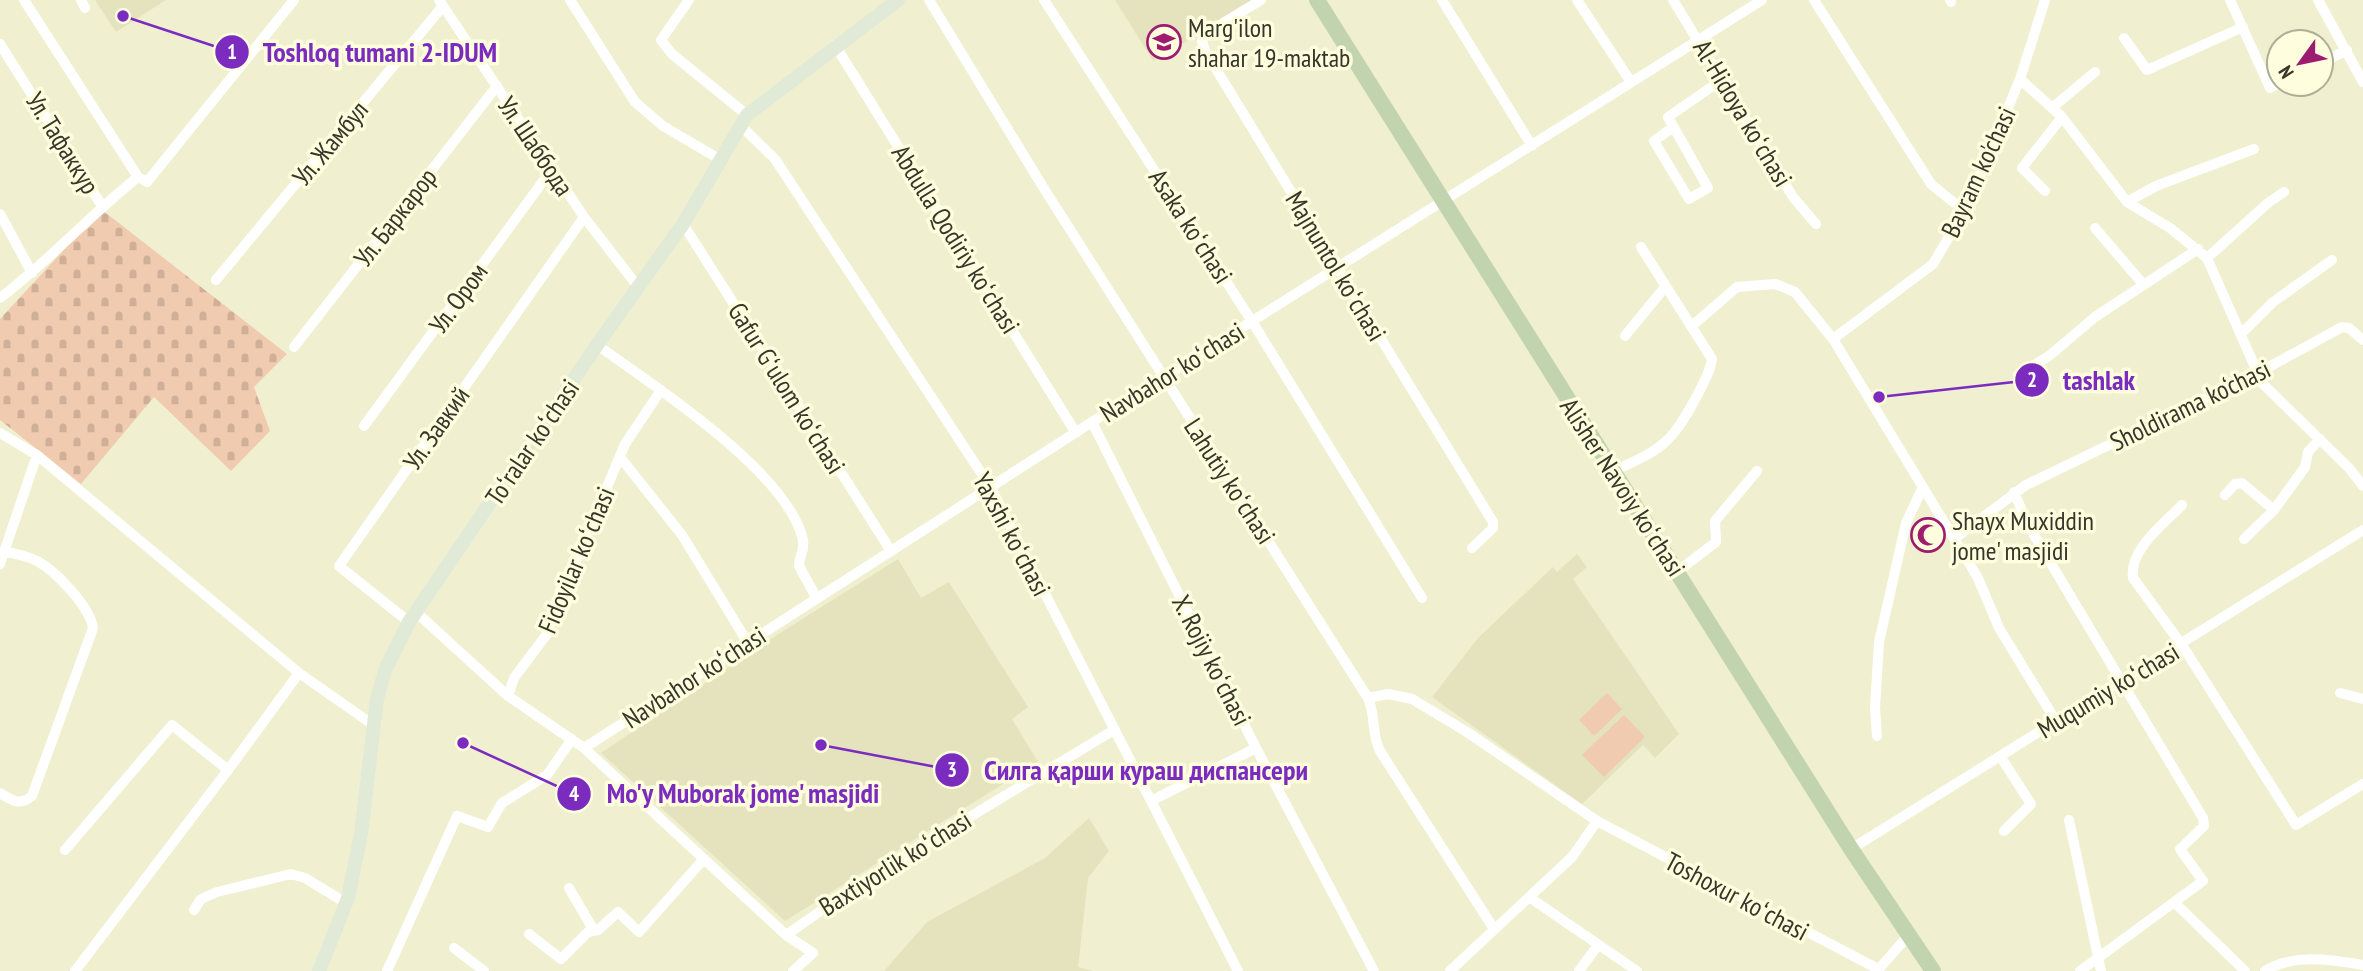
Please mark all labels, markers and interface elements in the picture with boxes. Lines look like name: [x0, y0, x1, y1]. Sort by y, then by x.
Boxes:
place label: Marg'ilon shahar 19-maktab: [1188, 11, 1350, 74]
school or university icon: Marg'ilon shahar 19-maktab: [1145, 23, 1183, 61]
callout: Toshloq tumani 2-IDUM: [214, 28, 511, 77]
north arrow: [2265, 28, 2335, 98]
text: Toshloq tumani 2-IDUM: [263, 33, 497, 70]
street label: Al-Hidoya koʻchasi: [1686, 33, 1800, 193]
text: 1: [227, 38, 237, 65]
text: N: [2273, 61, 2299, 83]
street label: Ул. Тафаккур: [19, 86, 107, 200]
street label: Ул. Шаббода: [491, 90, 581, 202]
street label: Ул. Жамбул: [285, 94, 375, 192]
street label: Bayram ko'chasi: [1933, 101, 2023, 243]
street label: Abdulla Qodiriy koʻchasi: [885, 139, 1027, 339]
street label: Ул. Баркарор: [346, 161, 444, 273]
street label: Asaka koʻchasi: [1142, 163, 1240, 289]
street label: Majnuntol koʻchasi: [1278, 185, 1394, 347]
street label: Ул. Ором: [421, 256, 495, 340]
street label: Gafur Gʻulom koʻchasi: [721, 296, 853, 480]
street label: Navbahor koʻchasi: [1094, 315, 1250, 429]
street label: Sholdirama ko‘chasi: [2104, 352, 2276, 458]
callout: tashlak: [2014, 355, 2149, 404]
text: tashlak: [2063, 361, 2135, 398]
text: 2: [2027, 366, 2037, 393]
street label: Toʻralar koʻchasi: [478, 373, 586, 511]
street label: Ул. Завкий: [396, 380, 476, 476]
street label: Alisher Navoiy koʻchasi: [1553, 392, 1693, 582]
street label: Lahutiy koʻchasi: [1177, 412, 1283, 550]
street label: Yaxshi koʻchasi: [966, 467, 1058, 601]
street label: Fidoyilar koʻchasi: [530, 482, 622, 638]
place label: Shayx Muxiddin jome' masjidi: [1952, 504, 2094, 567]
mosque icon: Shayx Muxiddin jome' masjidi: [1909, 516, 1947, 554]
street label: X. Rojiy koʻchasi: [1165, 589, 1259, 731]
street label: Navbahor koʻchasi: [616, 619, 772, 735]
street label: Muqumiy koʻchasi: [2031, 635, 2185, 745]
callout: Силга қарши кураш диспансери: [935, 746, 1322, 795]
text: Силга қарши кураш диспансери: [984, 751, 1308, 788]
text: 3: [947, 756, 957, 783]
callout: Mo'y Muborak jome' masjidi: [556, 769, 896, 818]
text: Mo'y Muborak jome' masjidi: [607, 774, 879, 811]
text: 4: [569, 780, 579, 807]
street label: Baxtiyorlik koʻchasi: [813, 803, 977, 923]
street label: Toshoxur koʻchasi: [1659, 844, 1815, 948]

